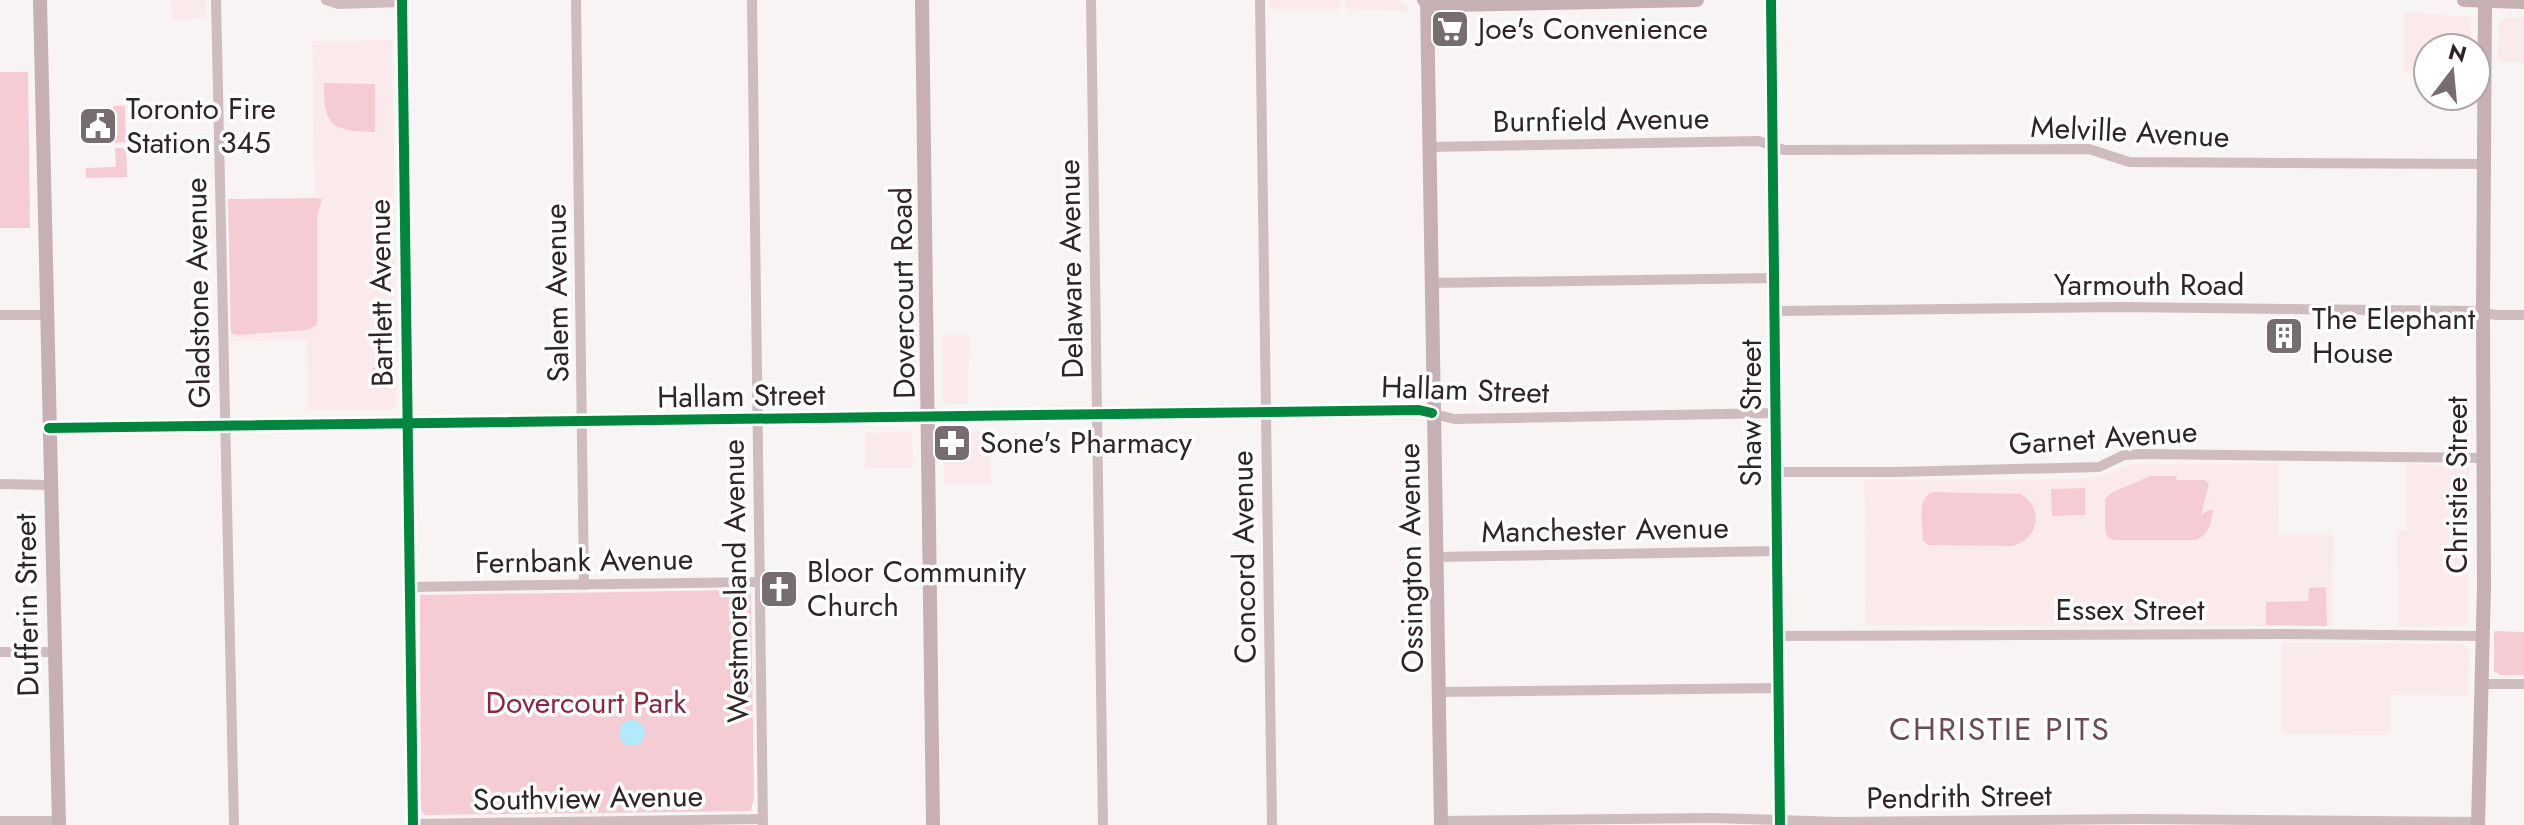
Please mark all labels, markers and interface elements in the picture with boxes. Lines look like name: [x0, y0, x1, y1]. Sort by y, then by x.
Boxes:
place label: Joe's Convenience: [1474, 7, 1708, 50]
supermarket icon: Joe's Convenience: [1429, 8, 1471, 50]
north arrow: [2412, 32, 2492, 112]
text: N: [2445, 35, 2470, 71]
place label: Toronto Fire Station 345: [126, 87, 276, 164]
street label: Burnfield Avenue: [1492, 96, 1710, 143]
public building icon: Toronto Fire Station 345: [77, 105, 119, 147]
street label: Melville Avenue: [2029, 105, 2231, 158]
street label: Delaware Avenue: [1047, 159, 1094, 379]
street label: Gladstone Avenue: [174, 177, 221, 409]
street label: Dovercourt Road: [879, 187, 926, 399]
street label: Bartlett Avenue: [357, 199, 404, 387]
street label: Salem Avenue: [533, 203, 580, 383]
street label: Yarmouth Road: [2054, 263, 2244, 306]
place label: The Elephant House: [2312, 297, 2476, 374]
building icon: The Elephant House: [2263, 315, 2305, 357]
street label: Shaw Street: [1729, 338, 1772, 487]
street label: Hallam Street: [1380, 365, 1551, 414]
street label: Hallam Street: [657, 373, 826, 418]
street label: Christie Street: [2435, 395, 2478, 574]
street label: Garnet Avenue: [2007, 409, 2199, 466]
place label: Sone's Pharmacy: [980, 421, 1193, 464]
pharmacy icon: Sone's Pharmacy: [931, 422, 973, 464]
street label: Westmoreland Avenue: [712, 439, 759, 723]
street label: Ossington Avenue: [1387, 442, 1434, 674]
street label: Concord Avenue: [1220, 450, 1267, 664]
street label: Manchester Avenue: [1481, 506, 1729, 553]
street label: Dufferin Street: [3, 512, 50, 697]
street label: Fernbank Avenue: [474, 537, 694, 584]
place label: Bloor Community Church: [807, 550, 1027, 627]
church icon: Bloor Community Church: [758, 568, 800, 610]
street label: Essex Street: [2056, 588, 2205, 631]
park label: Dovercourt Park: [486, 681, 687, 724]
district label: CHRISTIE PITS: [1889, 706, 2111, 752]
street label: Pendrith Street: [1866, 773, 2053, 820]
street label: Southview Avenue: [473, 774, 703, 821]

